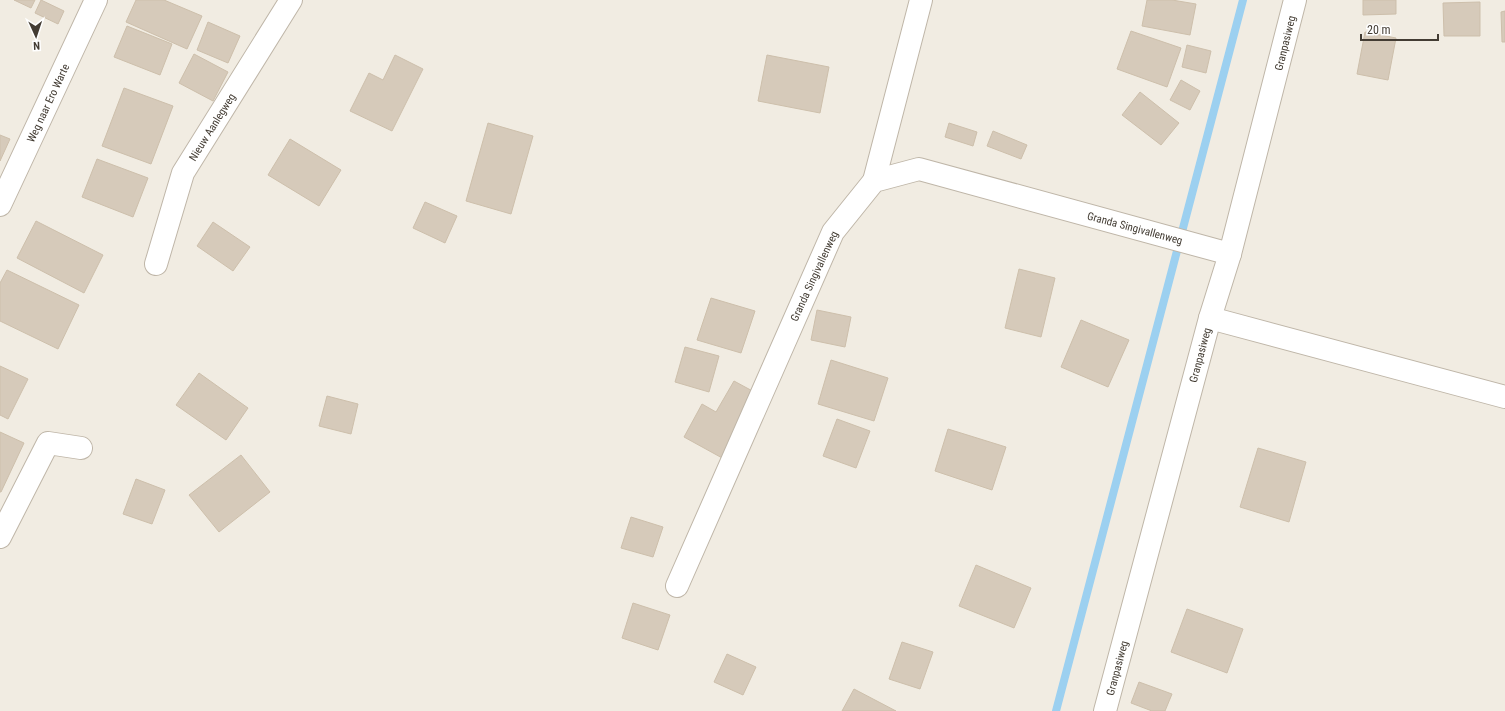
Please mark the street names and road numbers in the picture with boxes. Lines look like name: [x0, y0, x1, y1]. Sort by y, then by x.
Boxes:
street label: Granpasiweg: [1272, 14, 1299, 72]
street label: Weg naar Ero Warte: [25, 62, 72, 145]
street label: Nieuw Aanlegweg: [186, 91, 238, 163]
street label: Granda Singivallenweg: [1086, 210, 1184, 247]
street label: Granda Singivallenweg: [788, 229, 841, 323]
street label: Granpasiweg: [1187, 326, 1214, 384]
street label: Granpasiweg: [1104, 639, 1131, 697]

